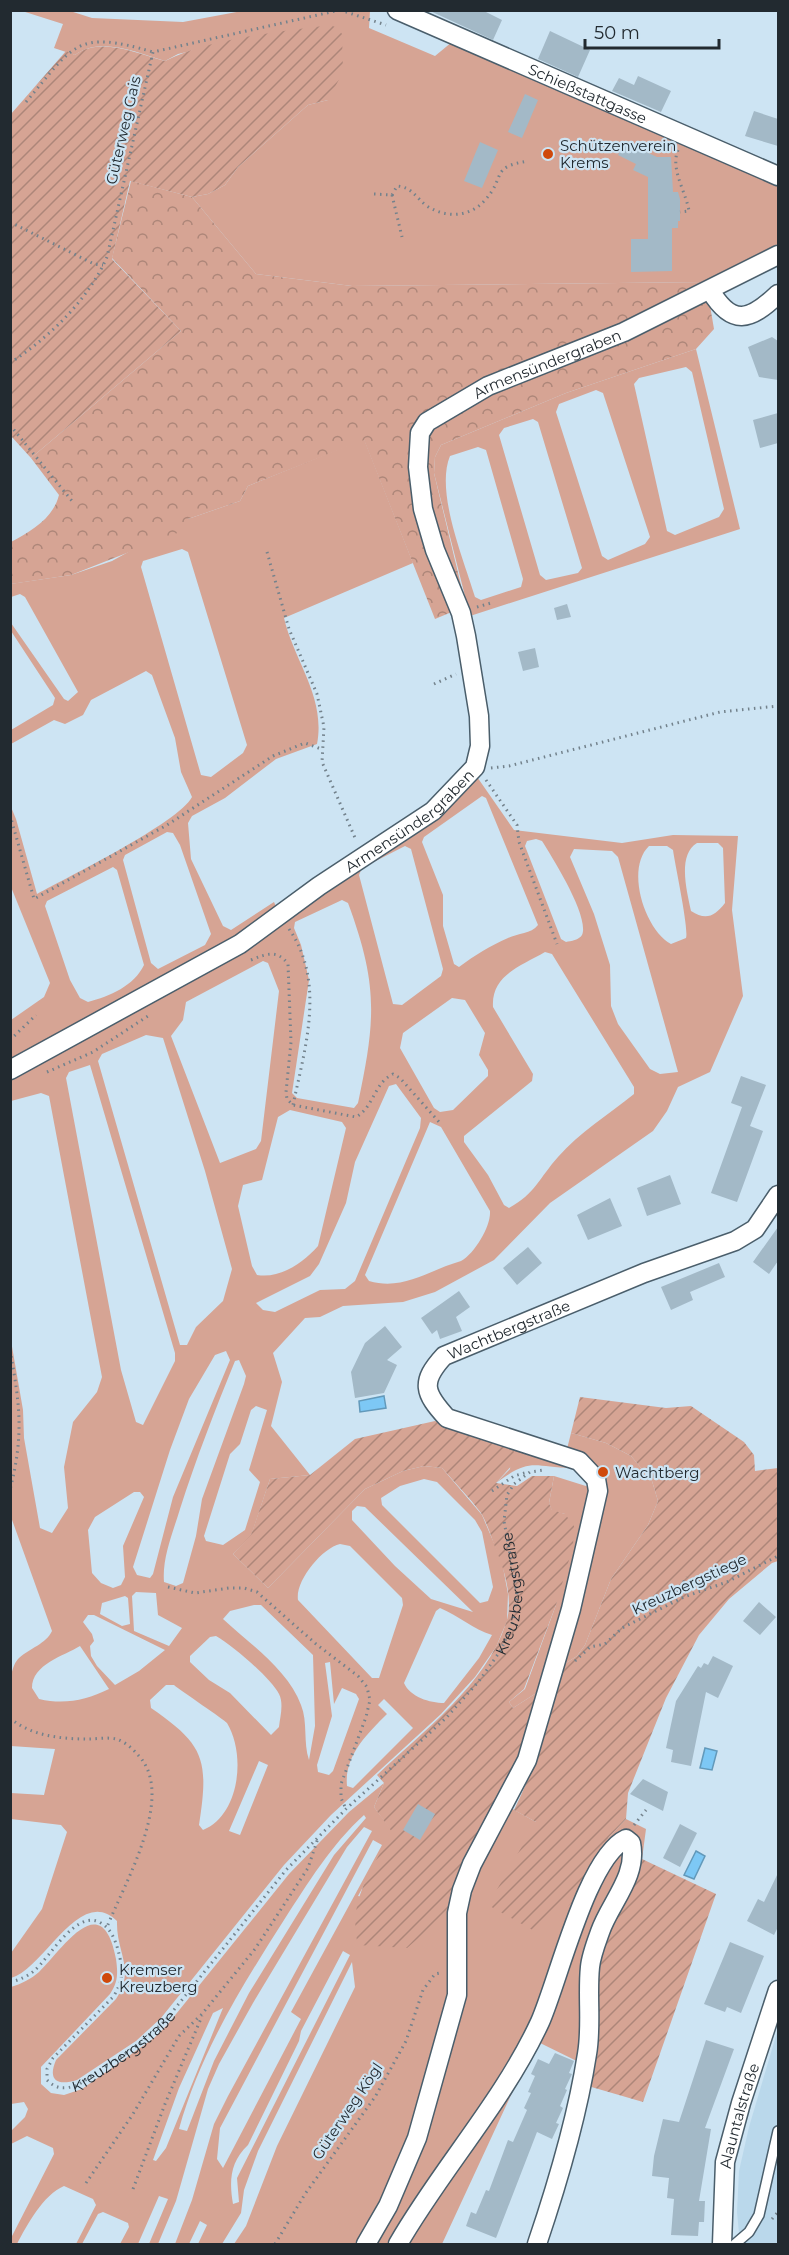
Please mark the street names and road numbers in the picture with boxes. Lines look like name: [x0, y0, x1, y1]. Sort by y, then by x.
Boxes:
street label: Schießstattgasse: [525, 59, 650, 127]
street label: Güterweg Gais: [101, 74, 145, 186]
street label: Armensündergraben: [469, 325, 624, 402]
street label: Armensündergraben: [341, 765, 477, 876]
street label: Wachtbergstraße: [444, 1295, 573, 1363]
street label: Kreuzbergstraße: [491, 1531, 527, 1658]
street label: Kreuzbergstiege: [629, 1549, 749, 1619]
street label: Kreuzbergstraße: [69, 2007, 179, 2096]
street label: Güterweg Kögl: [308, 2059, 386, 2163]
street label: Alauntalstraße: [715, 2061, 763, 2169]

